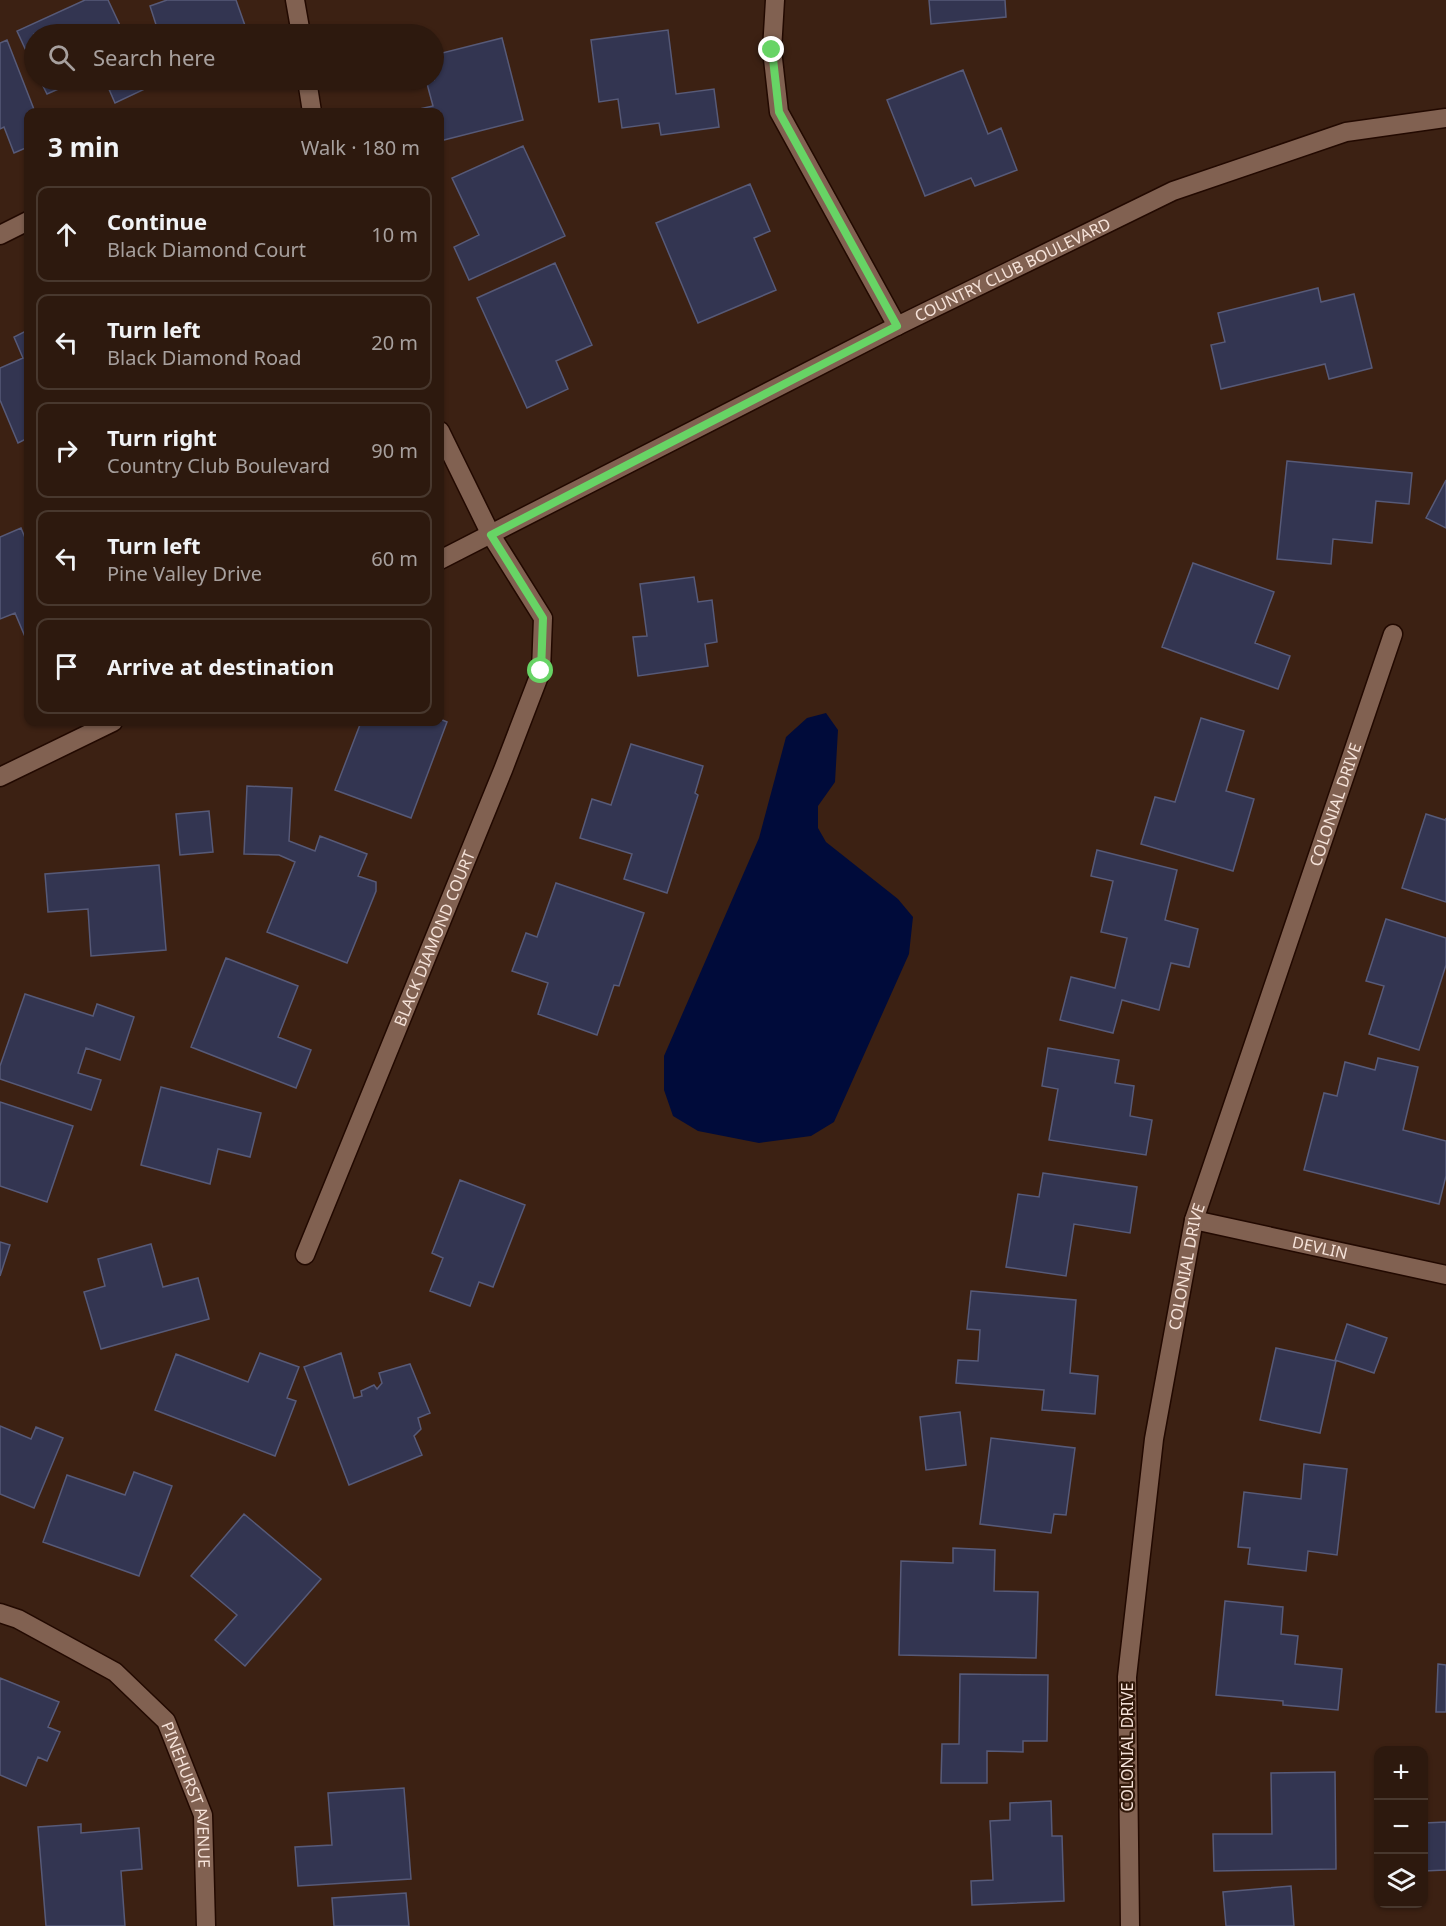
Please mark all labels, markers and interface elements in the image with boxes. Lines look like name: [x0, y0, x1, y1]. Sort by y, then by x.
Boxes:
search box: [24, 24, 444, 90]
route end: [758, 36, 784, 62]
icon: search: [45, 41, 78, 74]
text: Search here: [93, 42, 215, 72]
text: 3 min: [48, 129, 120, 165]
text: Walk · 180 m: [301, 134, 420, 161]
text: Continue: [107, 206, 207, 236]
street label: COUNTRY CLUB BOULEVARD: [911, 212, 1114, 327]
icon: ahead: [50, 218, 83, 251]
text: 10 m: [371, 221, 418, 248]
text: Black Diamond Court: [107, 236, 306, 263]
text: Turn left: [107, 314, 201, 344]
icon: left: [50, 326, 83, 359]
text: 20 m: [371, 329, 418, 356]
text: Black Diamond Road: [107, 344, 302, 371]
text: Turn right: [107, 422, 217, 452]
icon: right: [50, 434, 83, 467]
text: 90 m: [371, 437, 418, 464]
text: Country Club Boulevard: [107, 452, 330, 479]
text: Turn left: [107, 530, 201, 560]
icon: left: [50, 542, 83, 575]
text: 60 m: [371, 545, 418, 572]
text: Pine Valley Drive: [107, 560, 262, 587]
icon: arrive: [50, 650, 83, 683]
text: Arrive at destination: [107, 651, 334, 681]
route start: [527, 657, 553, 683]
street label: COLONIAL DRIVE: [1304, 740, 1366, 869]
street label: BLACK DIAMOND COURT: [389, 847, 480, 1030]
street label: COLONIAL DRIVE: [1163, 1200, 1210, 1332]
street label: DEVLIN: [1290, 1231, 1350, 1264]
street label: COLONIAL DRIVE: [1116, 1683, 1138, 1811]
street label: PINEHURST AVENUE: [156, 1718, 215, 1868]
map controls: [1374, 1746, 1428, 1908]
button: +: [1374, 1746, 1428, 1800]
button: −: [1374, 1800, 1428, 1854]
button: layers: [1374, 1854, 1428, 1908]

